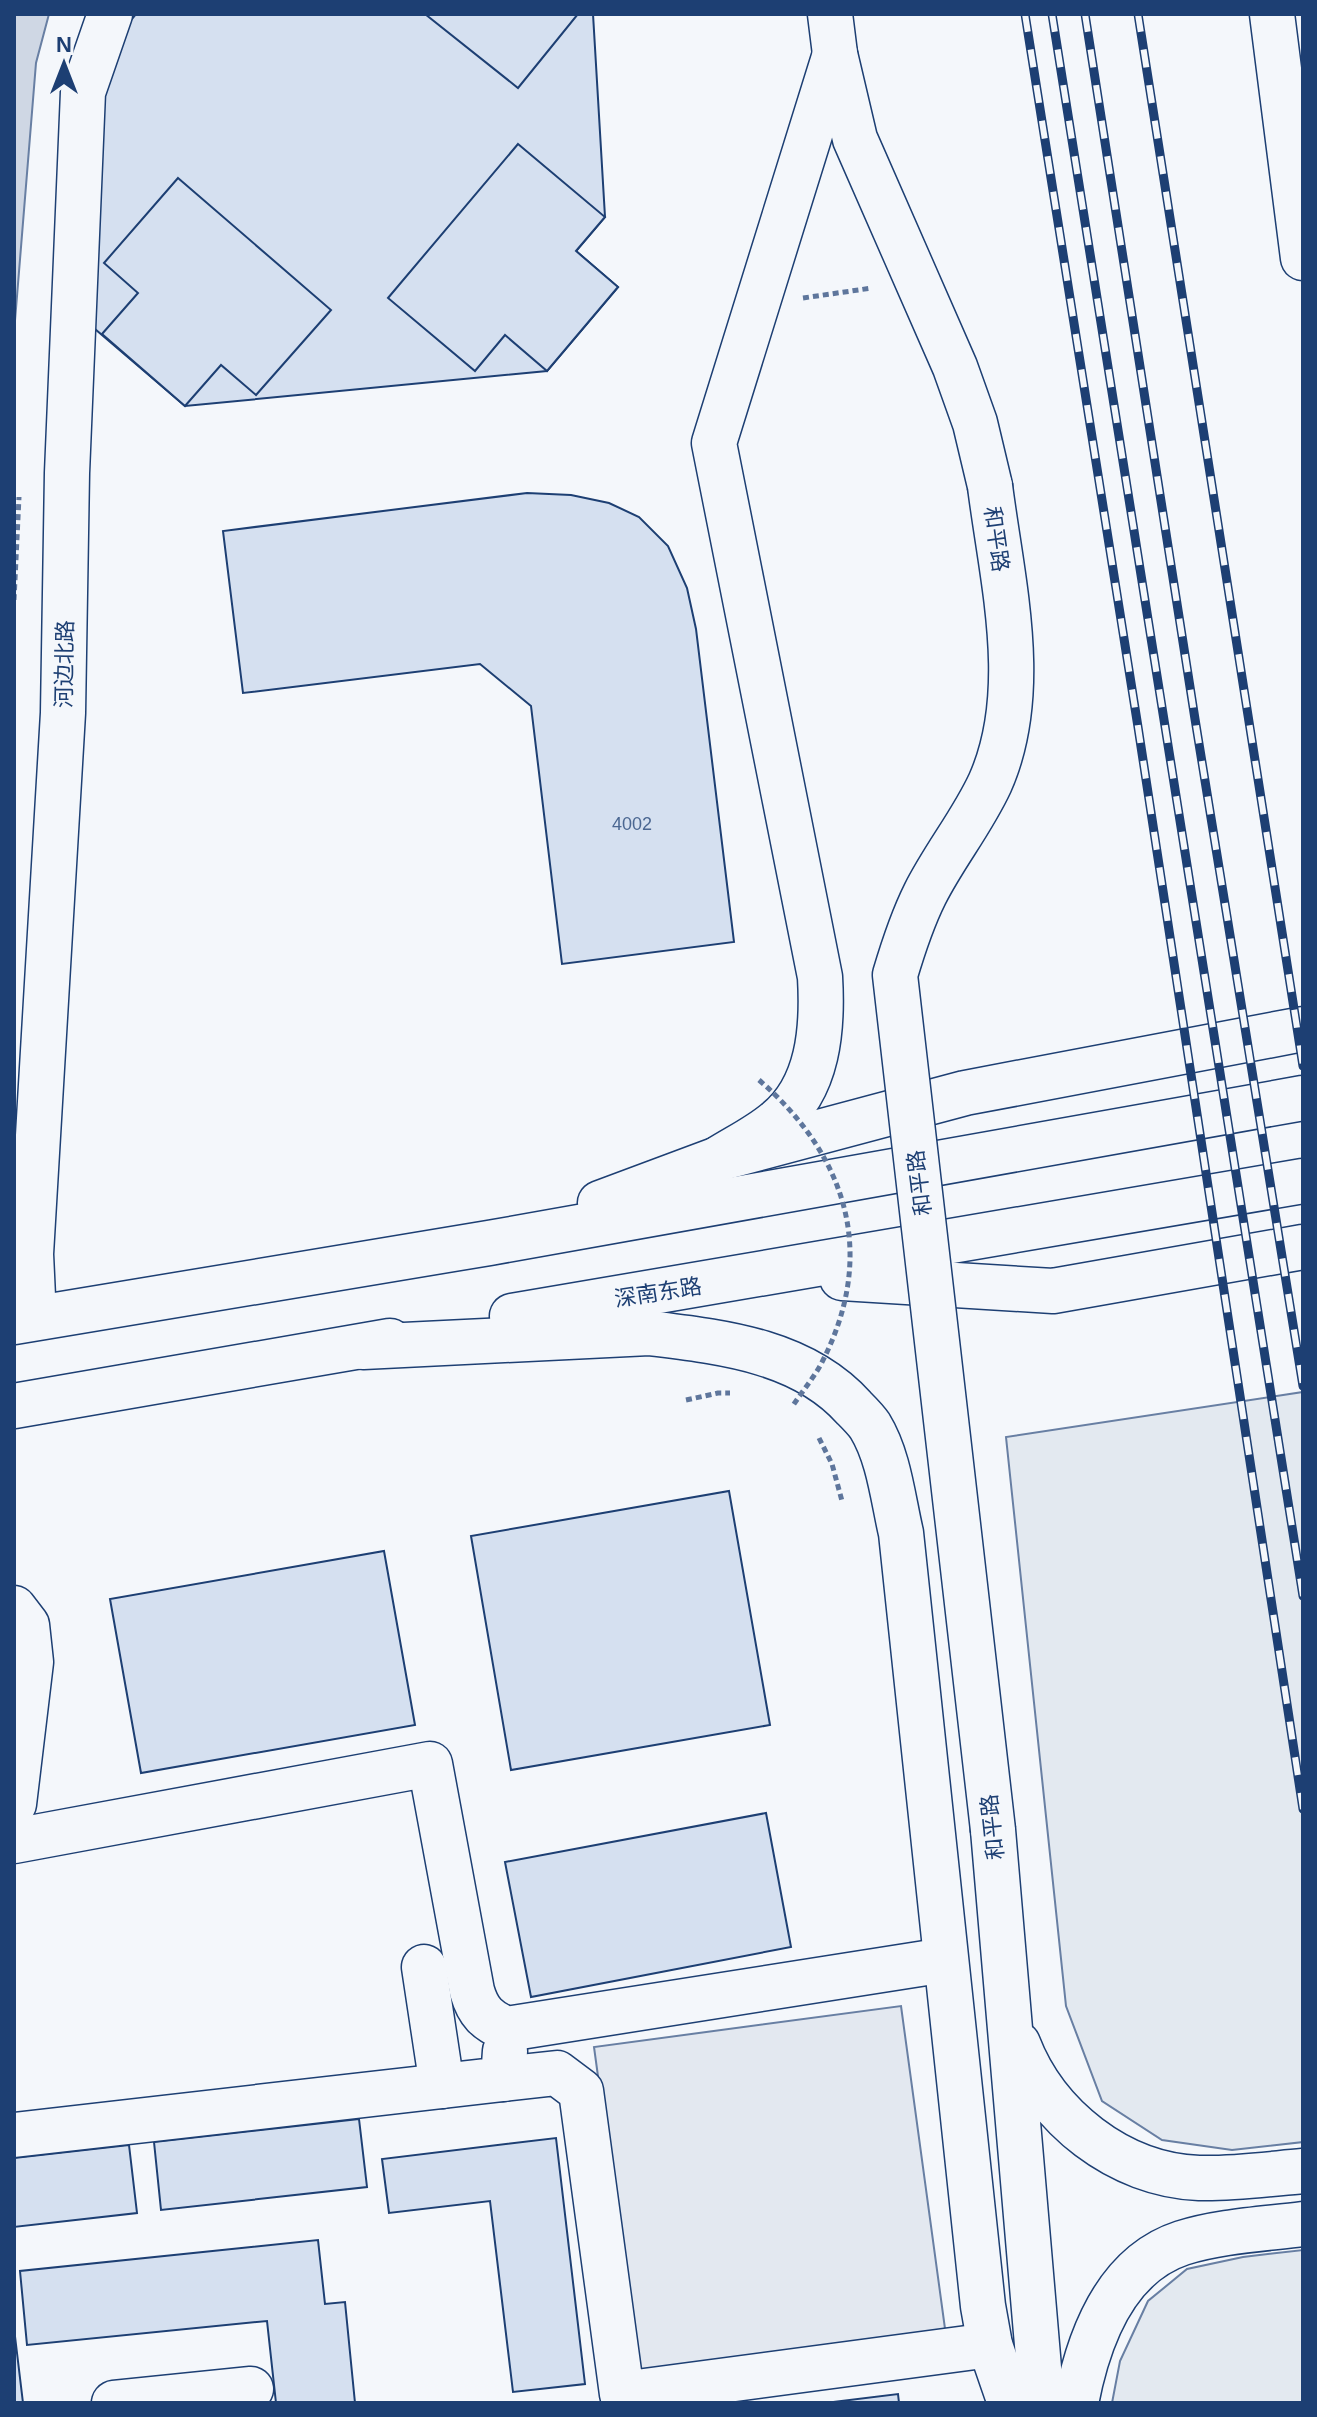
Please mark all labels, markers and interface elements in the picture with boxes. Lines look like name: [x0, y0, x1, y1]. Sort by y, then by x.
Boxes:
north arrow: [24, 24, 104, 104]
text: N: [56, 32, 72, 57]
street label: 和平路: [980, 505, 1013, 573]
street label: 河边北路: [51, 620, 78, 708]
house number: 4002: [612, 814, 652, 834]
street label: 和平路: [903, 1149, 936, 1217]
street label: 深南东路: [613, 1273, 703, 1312]
street label: 和平路: [977, 1793, 1008, 1861]

